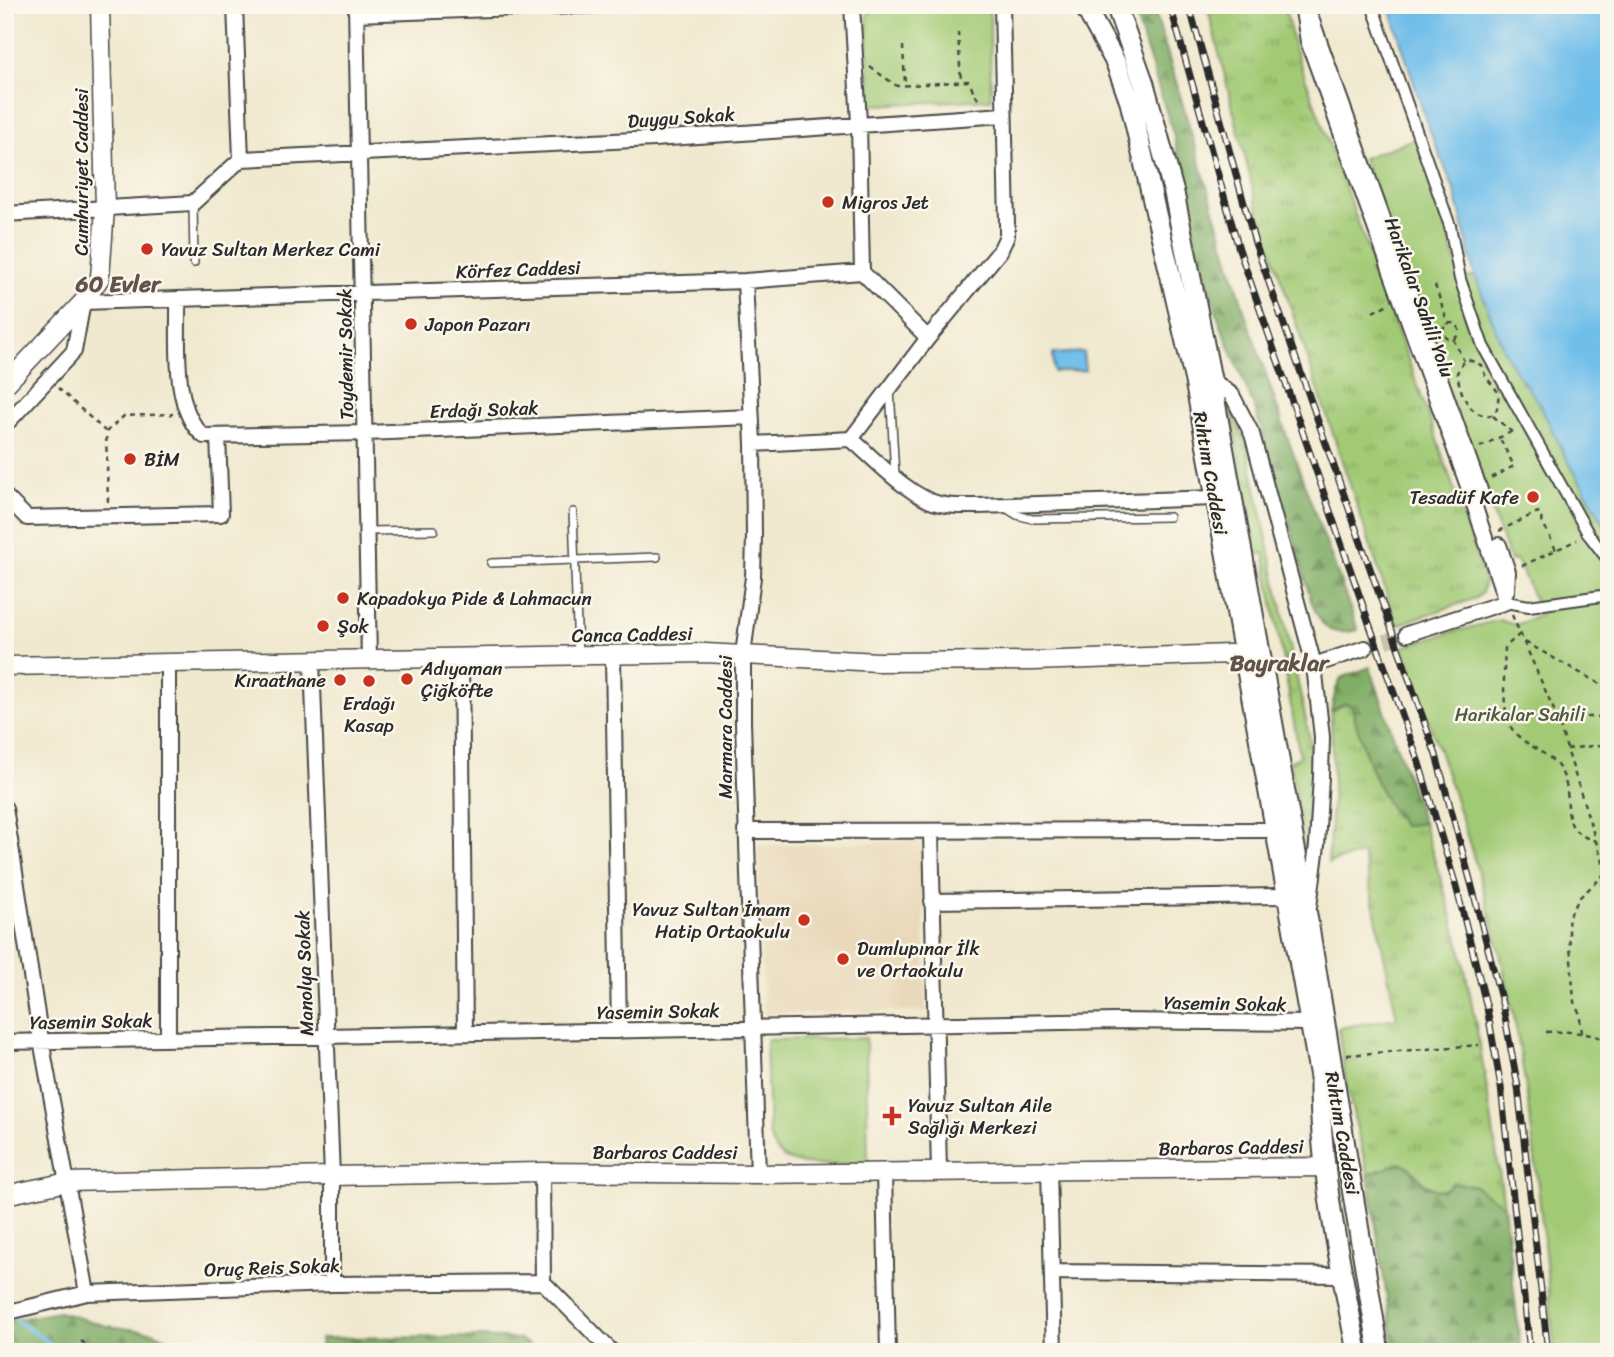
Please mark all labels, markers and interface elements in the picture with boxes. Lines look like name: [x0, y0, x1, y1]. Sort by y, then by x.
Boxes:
street label: Cumhuriyet Caddesi: [65, 88, 98, 256]
street label: Duygu Sokak: [626, 97, 737, 138]
place label: Migros Jet: [842, 186, 929, 219]
marker: Migros Jet: [820, 194, 836, 210]
street label: Harikalar Sahili Yolu: [1375, 212, 1464, 382]
place label: Yavuz Sultan Merkez Cami: [161, 233, 381, 266]
marker: Yavuz Sultan Merkez Cami: [139, 241, 155, 257]
street label: Körfez Caddesi: [455, 251, 582, 288]
district label: 60 Evler: [75, 264, 162, 305]
street label: Toydemir Sokak: [328, 288, 363, 420]
place label: Japon Pazarı: [424, 308, 531, 341]
marker: Japon Pazarı: [403, 316, 419, 332]
street label: Erdağı Sokak: [429, 391, 539, 428]
street label: Rıhtım Caddesi: [1183, 409, 1238, 538]
place label: BİM: [144, 443, 180, 476]
marker: BİM: [122, 451, 138, 467]
place label: Tesadüf Kafe: [1409, 481, 1519, 514]
marker: Tesadüf Kafe: [1525, 489, 1541, 505]
place label: Kapadokya Pide & Lahmacun: [357, 582, 592, 615]
marker: Kapadokya Pide & Lahmacun: [335, 590, 351, 606]
place label: Şok: [337, 610, 370, 643]
street label: Canca Caddesi: [571, 617, 693, 652]
marker: Şok: [315, 618, 331, 634]
district label: Bayraklar: [1230, 643, 1331, 684]
place label: Adıyaman Çiğköfte: [420, 652, 503, 707]
street label: Marmara Caddesi: [709, 655, 742, 799]
place label: Kıraathane: [235, 664, 326, 697]
marker: Adıyaman Çiğköfte: [399, 671, 415, 687]
marker: Kıraathane: [332, 672, 348, 688]
marker: Erdağı Kasap: [361, 673, 377, 689]
place label: Erdağı Kasap: [343, 687, 395, 742]
park label: Harikalar Sahili: [1455, 698, 1586, 731]
place label: Yavuz Sultan İmam Hatip Ortaokulu: [632, 893, 790, 948]
street label: Manolya Sokak: [286, 910, 323, 1036]
marker: Yavuz Sultan İmam Hatip Ortaokulu: [796, 912, 812, 928]
place label: Dumlupınar İlk ve Ortaokulu: [857, 932, 980, 987]
marker: Dumlupınar İlk ve Ortaokulu: [835, 951, 851, 967]
street label: Yasemin Sokak: [1163, 986, 1287, 1021]
street label: Yasemin Sokak: [596, 994, 720, 1029]
street label: Yasemin Sokak: [29, 1004, 153, 1039]
street label: Rıhtım Caddesi: [1315, 1069, 1370, 1198]
place label: Yavuz Sultan Aile Sağlığı Merkezi: [908, 1089, 1052, 1144]
marker: Yavuz Sultan Aile Sağlığı Merkezi: [882, 1106, 902, 1126]
street label: Barbaros Caddesi: [1158, 1130, 1305, 1165]
street label: Barbaros Caddesi: [592, 1136, 738, 1169]
street label: Oruç Reis Sokak: [203, 1249, 341, 1286]

